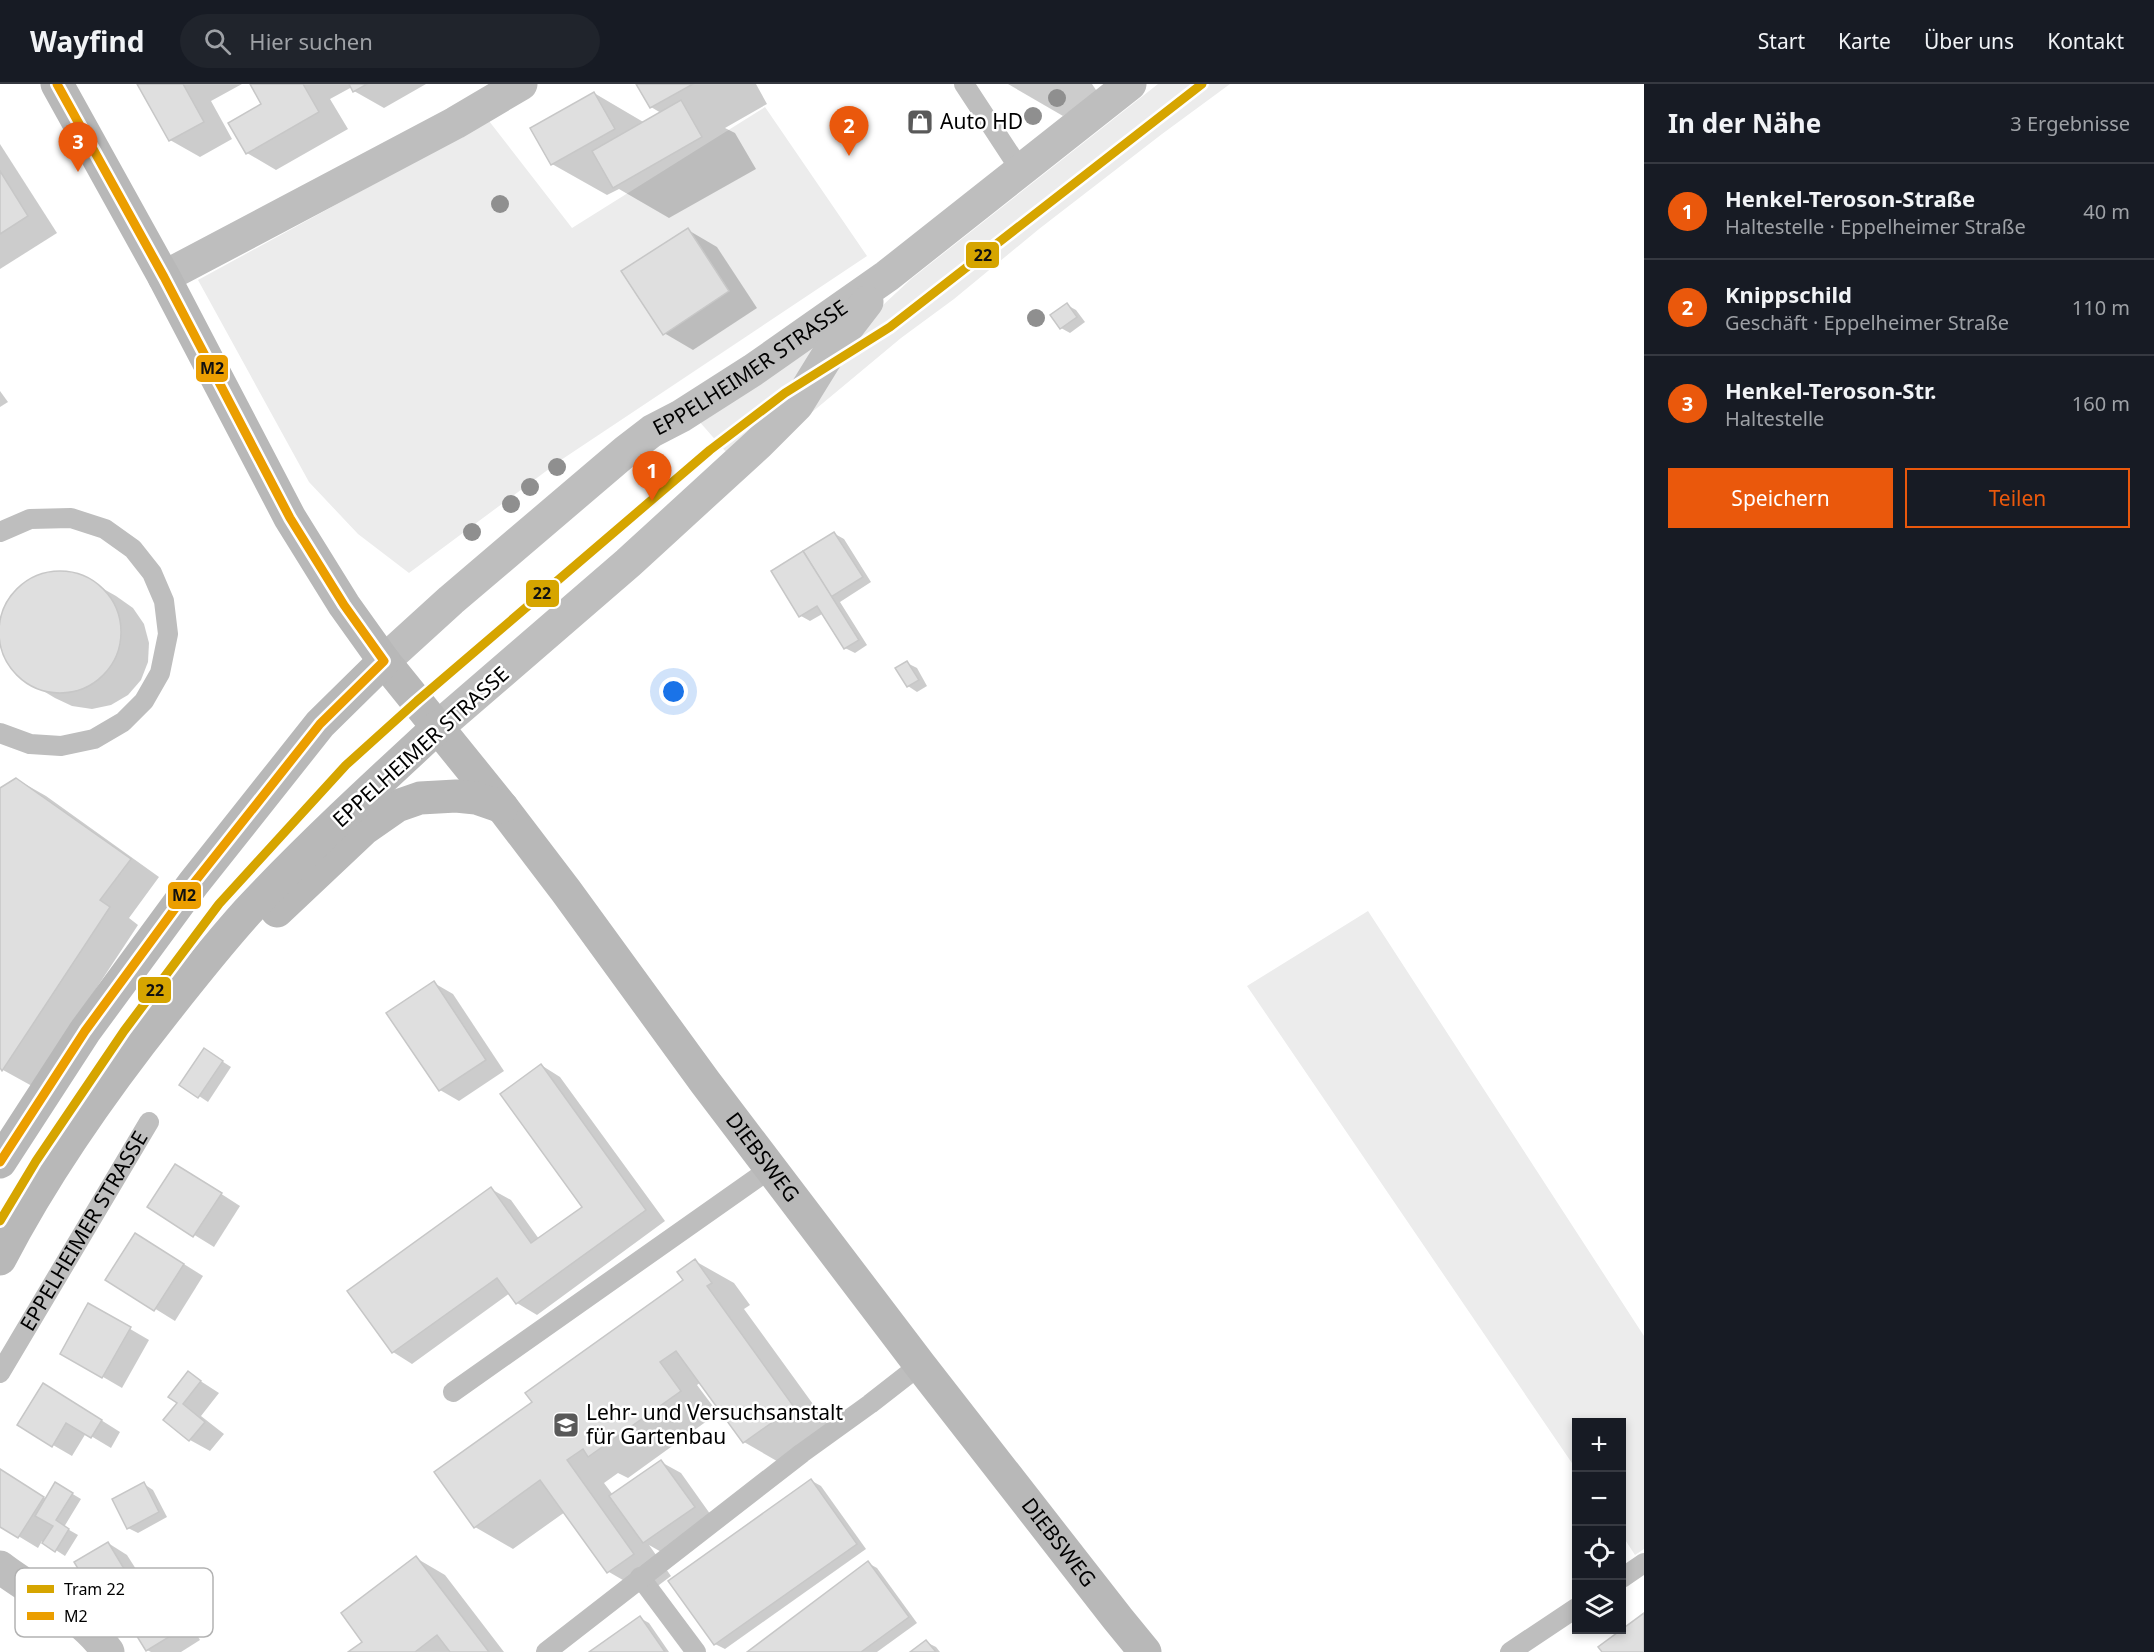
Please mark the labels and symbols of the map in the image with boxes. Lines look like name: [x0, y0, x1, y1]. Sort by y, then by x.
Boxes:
pin: 2: [830, 106, 868, 156]
shop icon: Auto HD: [905, 107, 935, 137]
place label: Auto HD: [940, 107, 1023, 135]
pin: 3: [58, 122, 98, 172]
line badge: 22: [965, 241, 1000, 269]
text: 22: [974, 244, 992, 266]
street label: EPPELHEIMER STRASSE: [648, 293, 853, 441]
line badge: M2: [195, 354, 229, 383]
text: M2: [200, 357, 224, 379]
pin: 1: [632, 452, 672, 501]
line badge: 22: [525, 579, 560, 608]
text: 22: [533, 582, 551, 604]
street label: EPPELHEIMER STRASSE: [326, 660, 514, 833]
your location: [659, 677, 688, 706]
line badge: M2: [167, 881, 202, 910]
text: M2: [172, 884, 196, 906]
line badge: 22: [137, 976, 172, 1004]
text: 22: [146, 979, 164, 1001]
street label: DIEBSWEG: [720, 1106, 806, 1207]
street label: EPPELHEIMER STRASSE: [13, 1125, 154, 1336]
place label: Lehr- und Versuchsanstalt für Gartenbau: [586, 1398, 844, 1450]
school or university icon: Lehr- und Versuchsanstalt für Gartenbau: [551, 1410, 581, 1440]
street label: DIEBSWEG: [1016, 1492, 1103, 1592]
legend: [15, 1568, 213, 1637]
text: Tram 22: [64, 1578, 125, 1600]
text: M2: [64, 1605, 88, 1627]

